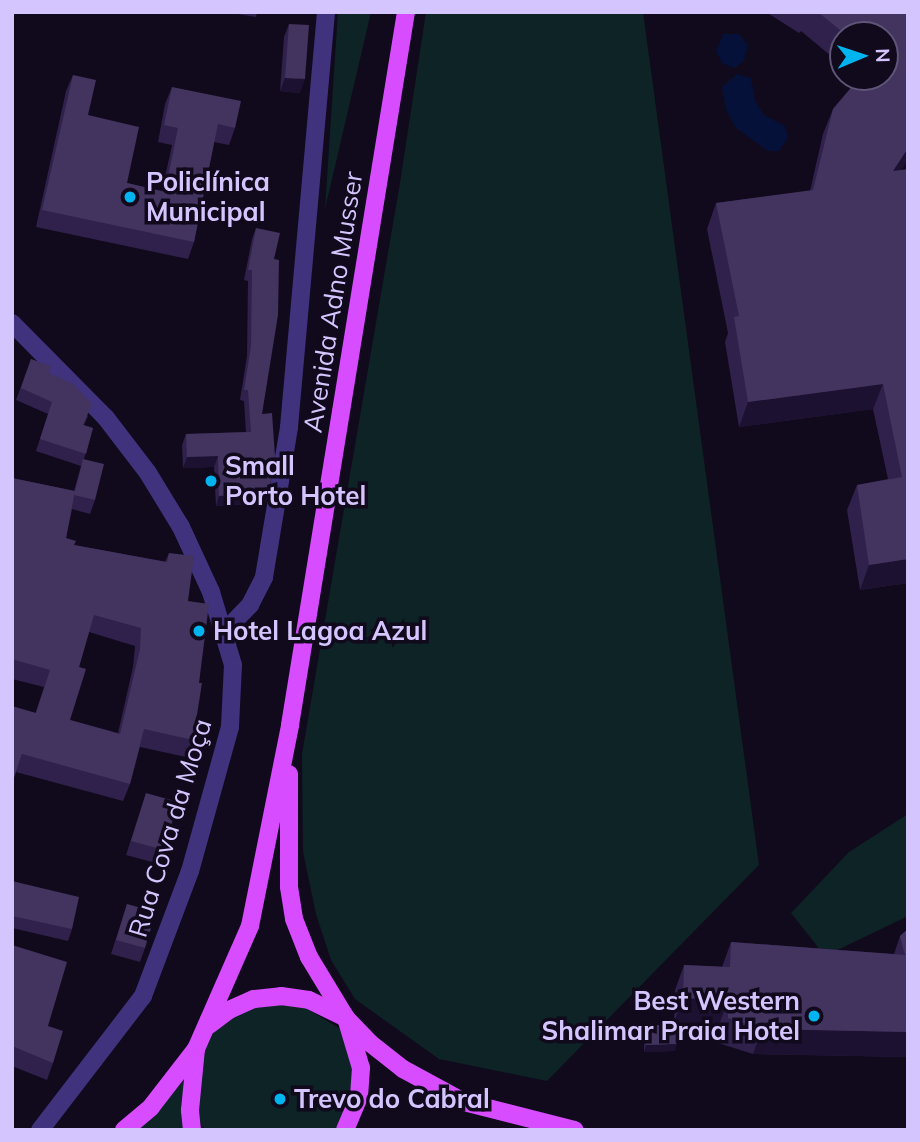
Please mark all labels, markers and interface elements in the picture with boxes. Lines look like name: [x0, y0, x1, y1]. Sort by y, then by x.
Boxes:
north arrow: [829, 21, 899, 91]
text: N: [871, 48, 895, 63]
place label: Policlínica Municipal: [146, 166, 270, 228]
street label: Avenida Adno Musser: [297, 169, 369, 435]
marker: Policlínica Municipal: [120, 187, 140, 207]
place label: Small Porto Hotel: [225, 450, 366, 512]
marker: Small Porto Hotel: [203, 473, 219, 489]
place label: Hotel Lagoa Azul: [213, 615, 427, 647]
marker: Hotel Lagoa Azul: [191, 623, 207, 639]
street label: Rua Cova da Moça: [122, 715, 218, 941]
place label: Best Western Shalimar Praia Hotel: [542, 985, 800, 1046]
marker: Best Western Shalimar Praia Hotel: [806, 1008, 822, 1024]
place label: Trevo do Cabral: [294, 1083, 490, 1115]
marker: Trevo do Cabral: [272, 1091, 288, 1107]

